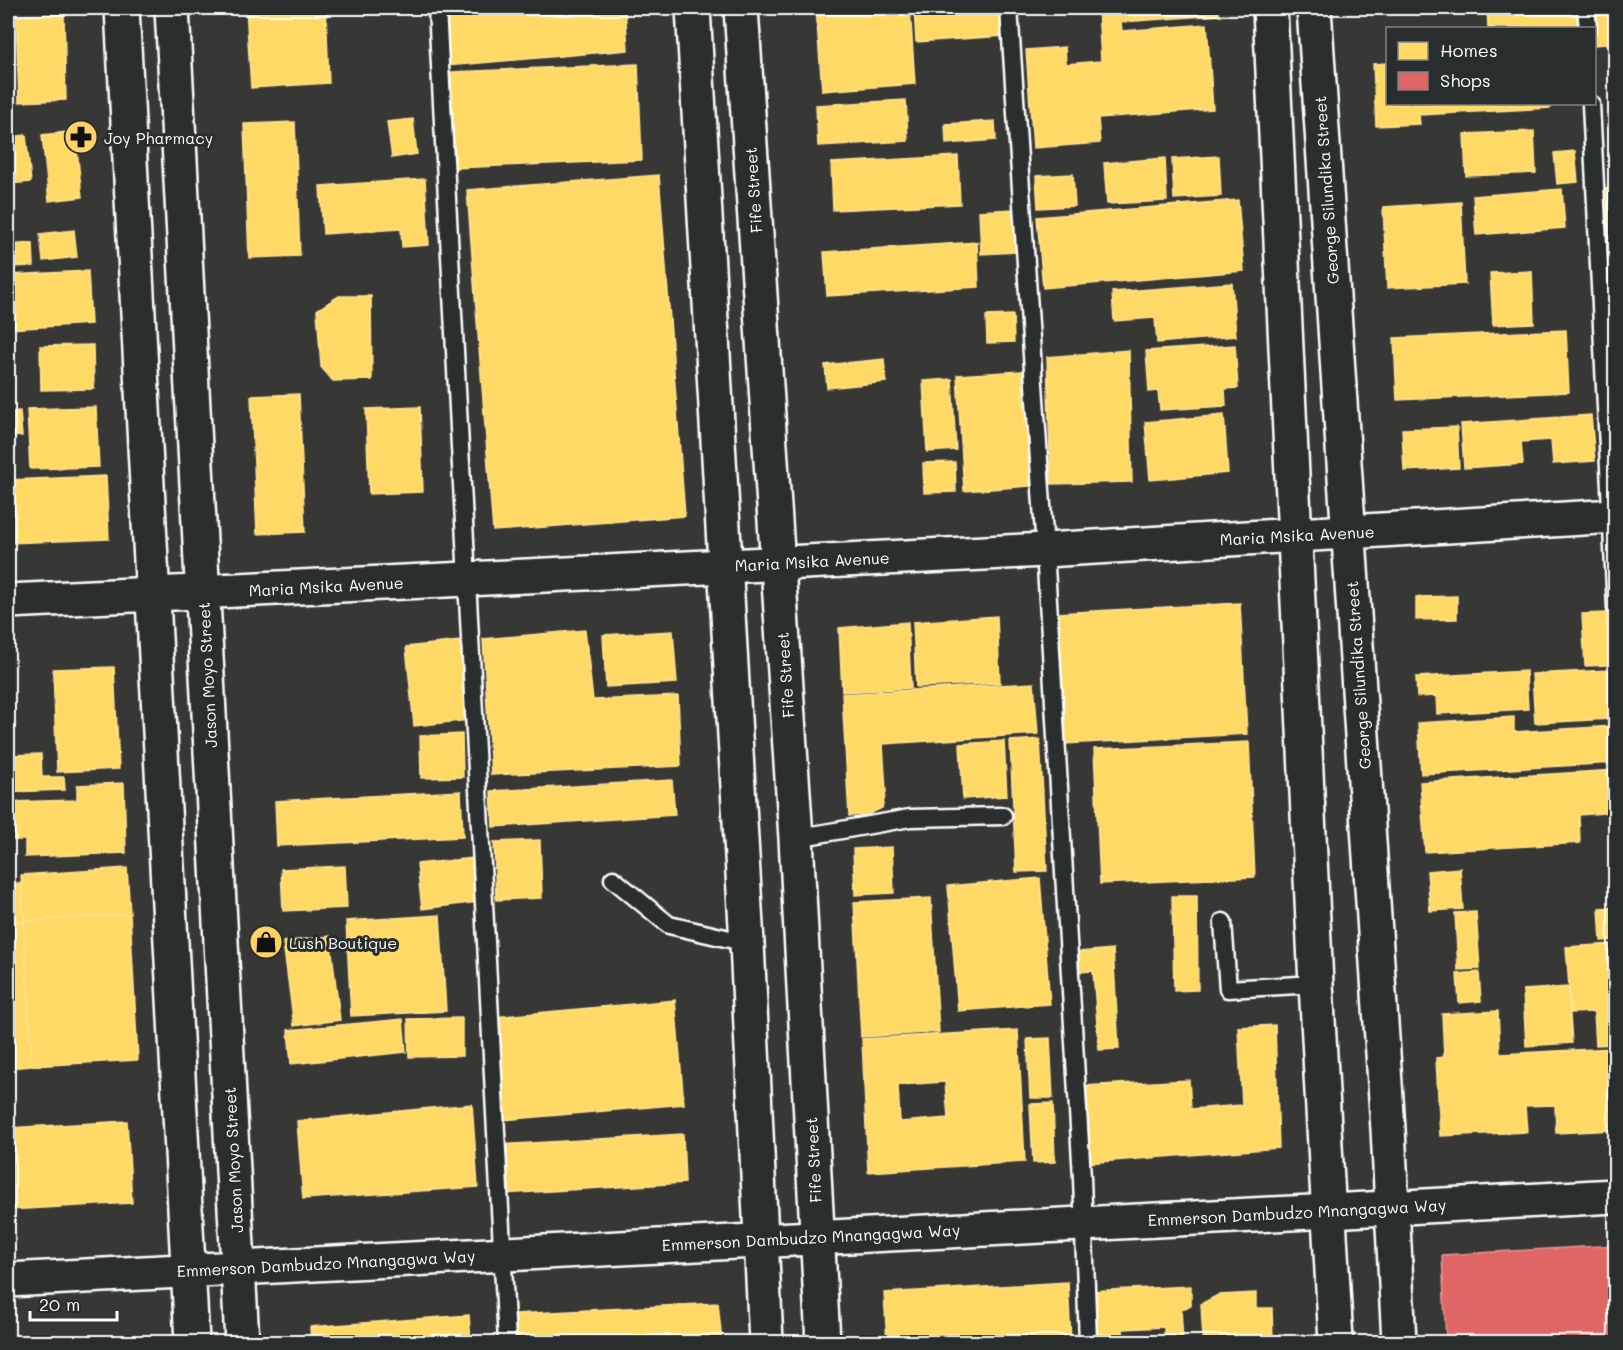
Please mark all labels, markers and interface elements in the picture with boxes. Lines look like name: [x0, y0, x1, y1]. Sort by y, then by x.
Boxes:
legend: [1386, 27, 1596, 105]
text: Homes: [1440, 38, 1498, 62]
text: Shops: [1440, 68, 1491, 92]
street label: George Silundika Street: [1309, 95, 1343, 285]
pharmacy icon: Joy Pharmacy: [63, 119, 99, 155]
place label: Joy Pharmacy: [104, 127, 213, 148]
street label: Fife Street: [740, 146, 766, 234]
street label: Maria Msika Avenue: [1219, 520, 1375, 550]
street label: Maria Msika Avenue: [734, 546, 890, 576]
street label: Maria Msika Avenue: [248, 571, 404, 601]
street label: George Silundika Street: [1341, 580, 1375, 770]
street label: Jason Moyo Street: [193, 601, 221, 749]
street label: Fife Street: [772, 631, 798, 719]
shop icon: Lush Boutique: [248, 924, 284, 960]
place label: Lush Boutique: [289, 932, 397, 953]
street label: Jason Moyo Street: [219, 1086, 247, 1234]
street label: Fife Street: [800, 1116, 826, 1204]
street label: Emmerson Dambudzo Mnangagwa Way: [1147, 1194, 1447, 1230]
street label: Emmerson Dambudzo Mnangagwa Way: [661, 1219, 961, 1255]
street label: Emmerson Dambudzo Mnangagwa Way: [176, 1245, 476, 1281]
scale bar: [30, 1284, 117, 1322]
text: 20 m: [39, 1292, 80, 1316]

